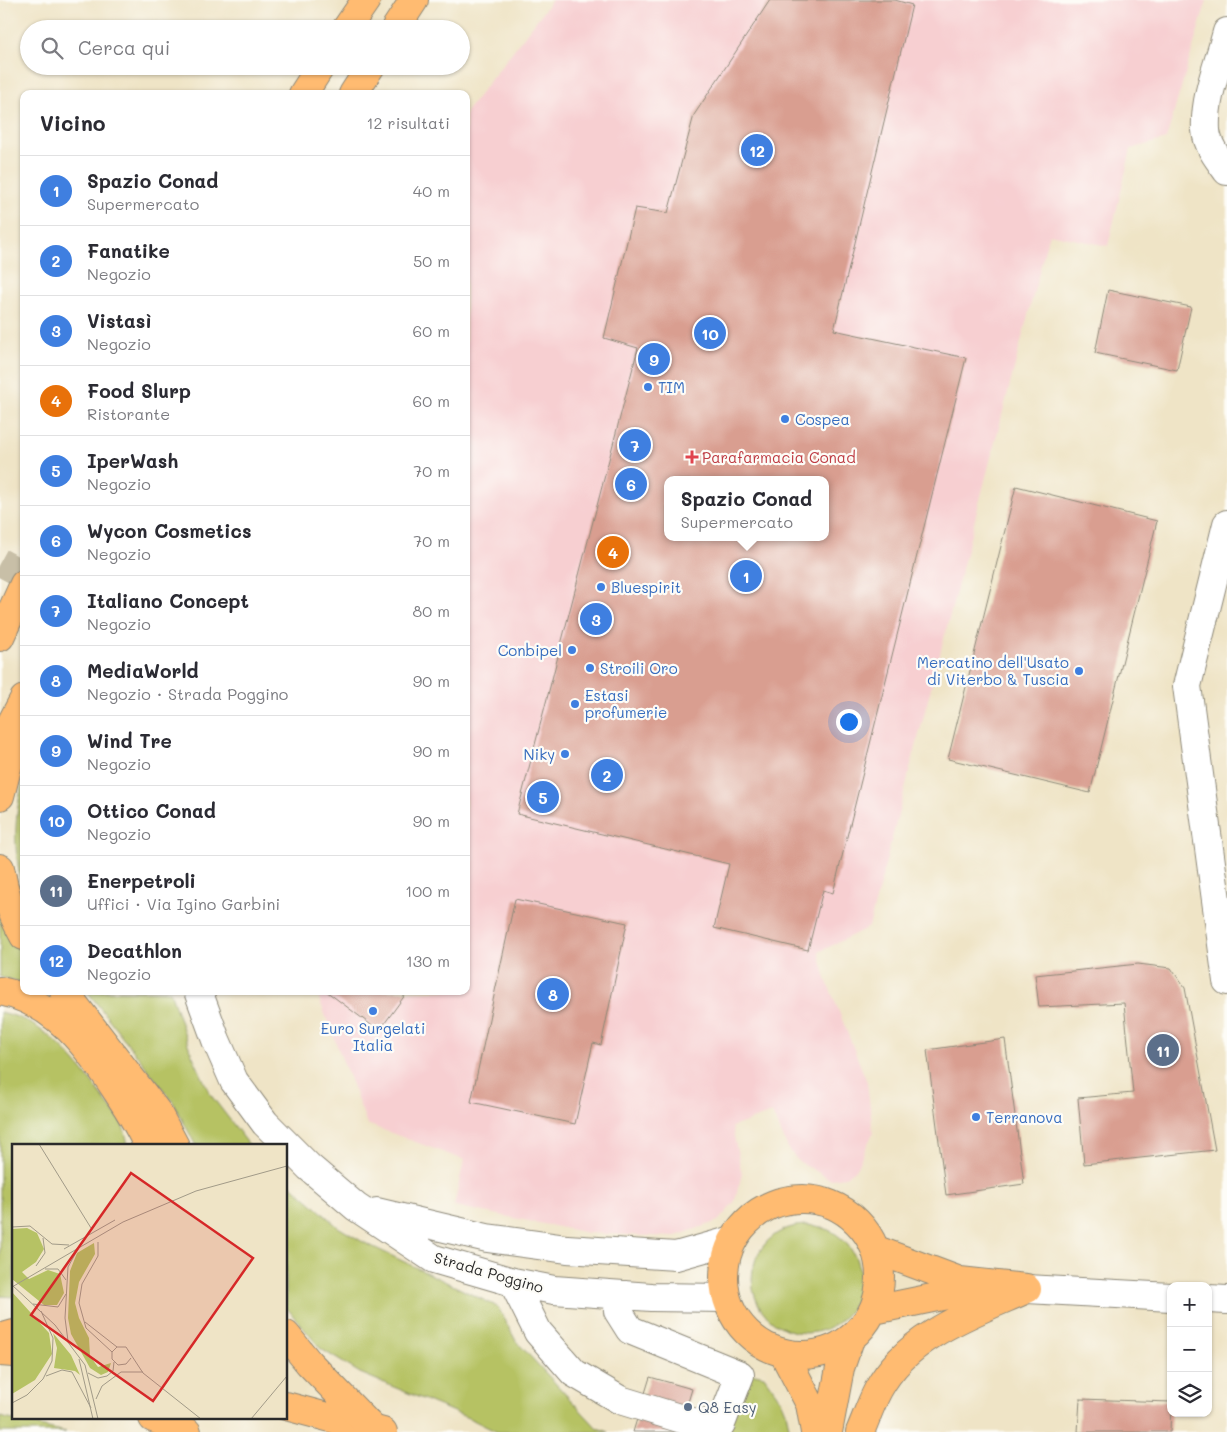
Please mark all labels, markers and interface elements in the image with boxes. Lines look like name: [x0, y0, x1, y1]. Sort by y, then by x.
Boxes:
search box: [20, 20, 470, 75]
icon: search: [38, 34, 66, 62]
text: Cerca qui: [78, 35, 170, 60]
text: Vicino: [40, 109, 105, 136]
text: 12 risultati: [366, 112, 450, 133]
pin: 12: [741, 131, 773, 169]
text: Spazio Conad: [87, 168, 218, 193]
text: 1: [52, 180, 60, 201]
text: 40 m: [413, 180, 450, 201]
text: Supermercato: [87, 193, 199, 214]
text: Fanatike: [87, 238, 170, 263]
text: 2: [52, 250, 60, 271]
text: 50 m: [413, 250, 450, 271]
text: Negozio: [87, 263, 151, 284]
text: Vistasì: [87, 308, 152, 333]
pin: 10: [694, 314, 726, 352]
text: 3: [51, 320, 61, 341]
text: 60 m: [413, 320, 450, 341]
text: Negozio: [87, 333, 151, 354]
pin: 9: [638, 340, 670, 378]
place label: TIM: [658, 377, 685, 397]
text: Food Slurp: [87, 378, 191, 403]
marker: TIM: [642, 381, 654, 393]
text: 4: [51, 390, 61, 411]
text: 60 m: [413, 390, 450, 411]
text: Ristorante: [87, 403, 170, 424]
place label: Cospea: [795, 409, 850, 429]
marker: Cospea: [779, 413, 791, 425]
pin: 7: [619, 426, 651, 464]
place label: Parafarmacia Conad: [702, 447, 856, 467]
text: IperWash: [87, 448, 178, 473]
marker: Parafarmacia Conad: [686, 451, 698, 463]
text: 5: [51, 460, 61, 481]
text: 70 m: [413, 460, 450, 481]
pin: 6: [615, 465, 647, 503]
text: Negozio: [87, 473, 151, 494]
popup: [664, 476, 829, 541]
text: Spazio Conad: [681, 486, 812, 511]
text: Supermercato: [681, 511, 793, 532]
text: Wycon Cosmetics: [87, 518, 252, 543]
text: 6: [51, 530, 61, 551]
text: 70 m: [413, 530, 450, 551]
pin: 4: [597, 533, 629, 571]
text: Negozio: [87, 543, 151, 564]
pin: 1: [730, 557, 762, 595]
place label: Bluespirit: [611, 577, 681, 597]
marker: Bluespirit: [595, 581, 607, 593]
text: Italiano Concept: [87, 588, 249, 613]
text: 7: [52, 600, 60, 621]
text: 80 m: [413, 600, 450, 621]
pin: 3: [580, 600, 612, 638]
text: Negozio: [87, 613, 151, 634]
place label: Conbipel: [498, 640, 562, 660]
marker: Conbipel: [566, 644, 578, 656]
place label: Mercatino dell'Usato di Viterbo & Tuscia: [917, 652, 1069, 689]
text: MediaWorld: [87, 658, 199, 683]
place label: Stroili Oro: [600, 658, 678, 678]
marker: Stroili Oro: [584, 662, 596, 674]
marker: Mercatino dell'Usato di Viterbo & Tuscia: [1073, 665, 1085, 677]
text: 8: [51, 670, 61, 691]
text: 90 m: [413, 670, 450, 691]
text: Negozio · Strada Poggino: [87, 683, 288, 704]
place label: Estasi profumerie: [585, 685, 667, 722]
marker: Estasi profumerie: [569, 698, 581, 710]
your location: [836, 709, 862, 735]
text: Wind Tre: [87, 728, 172, 753]
text: 9: [51, 740, 61, 761]
text: 90 m: [413, 740, 450, 761]
place label: Niky: [524, 744, 555, 764]
marker: Niky: [559, 748, 571, 760]
text: Negozio: [87, 753, 151, 774]
pin: 2: [591, 756, 623, 794]
pin: 5: [527, 778, 559, 816]
text: Ottico Conad: [87, 798, 216, 823]
text: 10: [47, 810, 65, 831]
text: 90 m: [413, 810, 450, 831]
text: Negozio: [87, 823, 151, 844]
text: Enerpetroli: [87, 868, 196, 893]
text: 11: [49, 880, 63, 901]
text: 100 m: [405, 880, 450, 901]
text: Uffici · Via Igino Garbini: [87, 893, 280, 914]
text: Decathlon: [87, 938, 182, 963]
text: 12: [48, 950, 64, 971]
text: 130 m: [406, 950, 450, 971]
text: Negozio: [87, 963, 151, 984]
pin: 8: [537, 975, 569, 1013]
marker: Euro Surgelati Italia: [367, 1005, 379, 1017]
place label: Euro Surgelati Italia: [321, 1018, 425, 1055]
pin: 11: [1147, 1031, 1179, 1069]
place label: Terranova: [986, 1107, 1063, 1127]
marker: Terranova: [970, 1111, 982, 1123]
inset map: [12, 1144, 288, 1420]
street label: Strada Poggino: [432, 1247, 546, 1297]
map controls: [1167, 1282, 1212, 1417]
button: +: [1167, 1282, 1212, 1327]
button: −: [1167, 1327, 1212, 1372]
button: layers: [1167, 1372, 1212, 1417]
place label: Q8 Easy: [698, 1397, 757, 1417]
marker: Q8 Easy: [682, 1401, 694, 1413]

